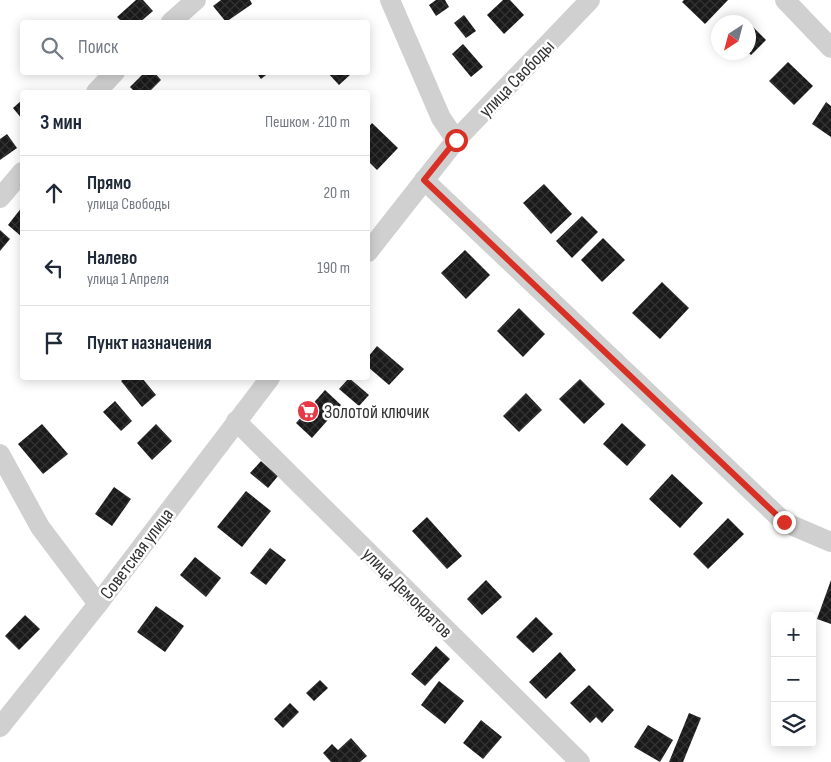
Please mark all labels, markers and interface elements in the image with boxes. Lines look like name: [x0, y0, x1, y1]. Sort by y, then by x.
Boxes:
north arrow: [711, 15, 756, 60]
search box: [20, 20, 370, 75]
icon: search: [38, 34, 66, 62]
text: Поиск: [78, 36, 118, 59]
street label: улица Свободы: [475, 36, 560, 123]
text: 3 мин: [40, 110, 82, 135]
text: Пешком · 210 m: [265, 113, 350, 132]
route start: [445, 129, 468, 152]
text: Прямо: [87, 172, 131, 195]
icon: ahead: [40, 179, 68, 207]
text: 20 m: [323, 184, 350, 203]
text: улица Свободы: [87, 195, 170, 214]
text: Налево: [87, 247, 137, 270]
icon: left: [40, 254, 68, 282]
text: 190 m: [317, 259, 350, 278]
text: улица 1 Апреля: [87, 270, 169, 289]
icon: arrive: [40, 329, 68, 357]
text: Пункт назначения: [87, 332, 212, 355]
supermarket icon: Золотой ключик: [296, 399, 320, 423]
place label: Золотой ключик: [324, 401, 430, 424]
street label: Советская улица: [95, 504, 179, 604]
route end: [773, 511, 796, 534]
street label: улица Демократов: [357, 543, 457, 643]
map controls: [771, 612, 816, 747]
button: +: [771, 612, 816, 657]
button: −: [771, 657, 816, 702]
button: layers: [771, 702, 816, 747]

